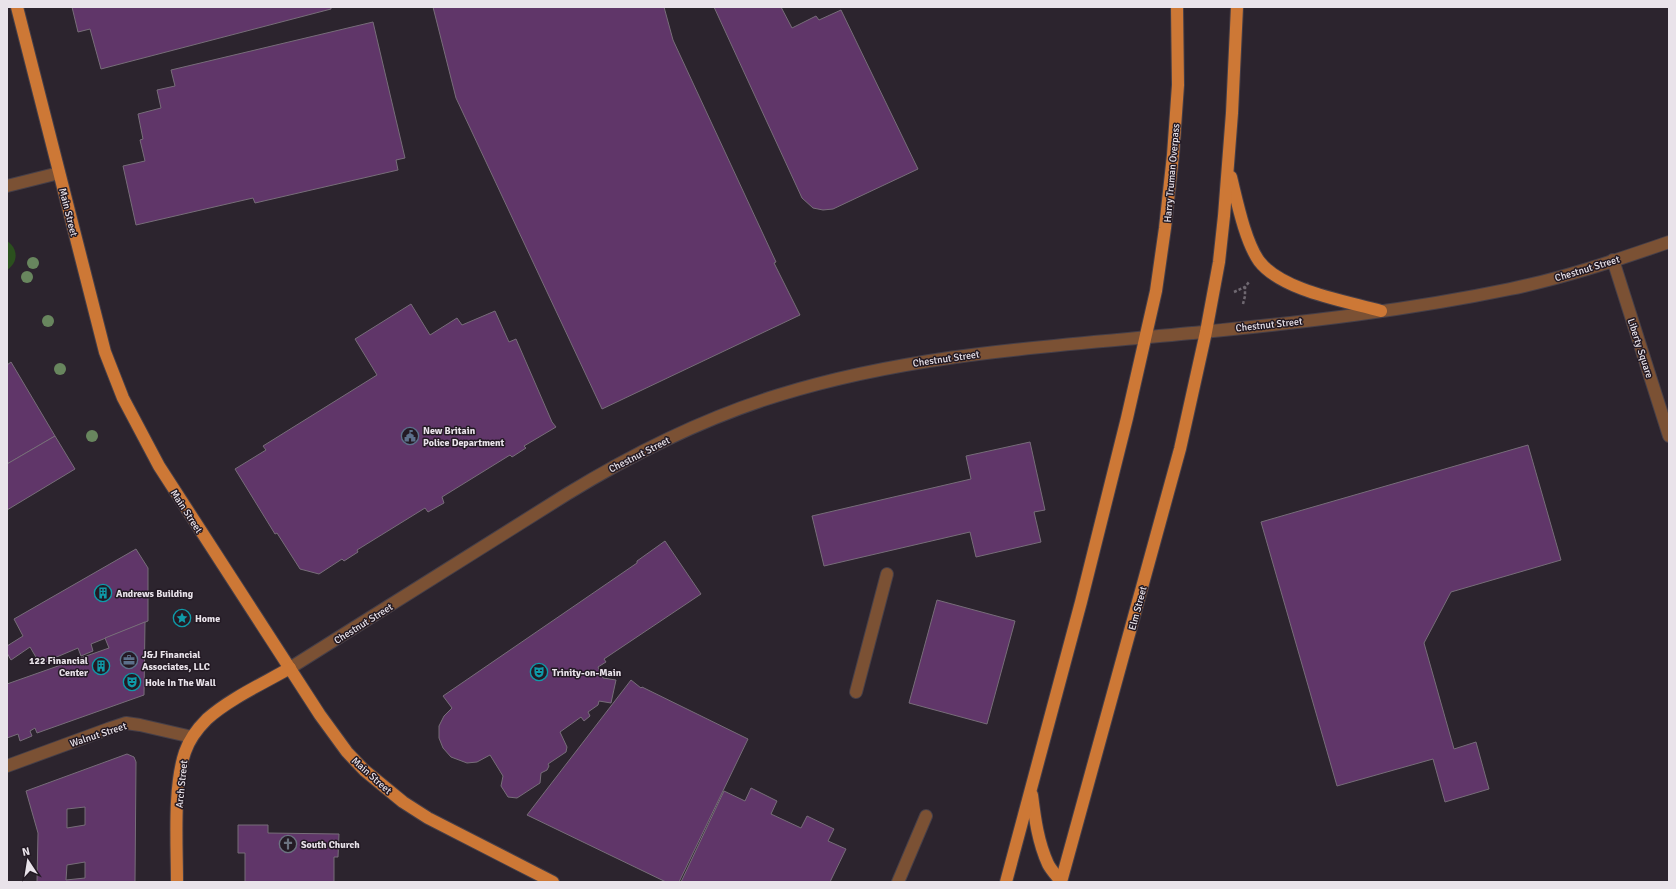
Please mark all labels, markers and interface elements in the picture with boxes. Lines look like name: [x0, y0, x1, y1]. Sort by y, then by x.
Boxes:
street label: Harry Truman Overpass: [1162, 122, 1182, 223]
street label: Main Street: [56, 187, 80, 238]
street label: Chestnut Street: [1553, 253, 1622, 284]
street label: Chestnut Street: [1235, 315, 1304, 334]
street label: Liberty Square: [1625, 317, 1655, 380]
street label: Chestnut Street: [912, 348, 981, 370]
place label: New Britain Police Department: [423, 425, 504, 449]
public building icon: New Britain Police Department: [400, 426, 420, 446]
street label: Chestnut Street: [607, 434, 672, 475]
street label: Main Street: [168, 487, 205, 536]
building icon: Andrews Building: [93, 583, 113, 603]
street label: Elm Street: [1126, 585, 1150, 631]
place label: Andrews Building: [116, 588, 194, 600]
street label: Chestnut Street: [332, 601, 396, 647]
place icon: Home: [172, 608, 192, 628]
place label: Home: [195, 613, 220, 625]
place label: J&J Financial Associates, LLC: [142, 649, 210, 673]
office icon: J&J Financial Associates, LLC: [119, 650, 139, 670]
place label: 122 Financial Center: [29, 655, 88, 679]
building icon: 122 Financial Center: [91, 656, 111, 676]
theatre icon: Trinity-on-Main: [529, 662, 549, 682]
place label: Trinity-on-Main: [552, 667, 622, 679]
theatre icon: Hole In The Wall: [122, 672, 142, 692]
place label: Hole In The Wall: [145, 677, 216, 689]
street label: Walnut Street: [68, 720, 129, 750]
street label: Main Street: [349, 755, 394, 797]
street label: Arch Street: [174, 759, 191, 809]
church icon: South Church: [278, 834, 298, 854]
place label: South Church: [301, 839, 360, 851]
north arrow: [8, 841, 48, 881]
text: N: [21, 845, 31, 859]

